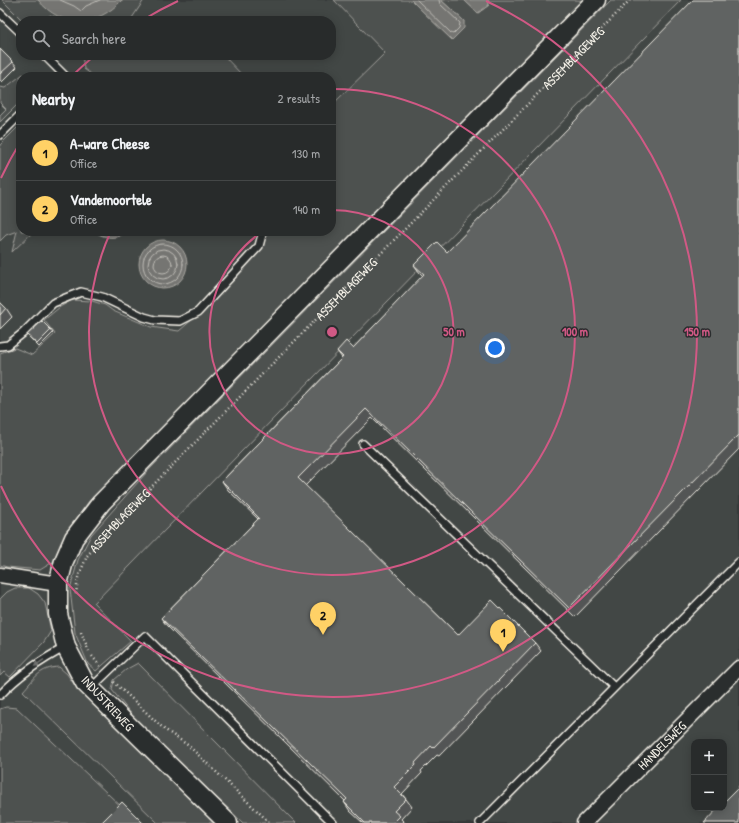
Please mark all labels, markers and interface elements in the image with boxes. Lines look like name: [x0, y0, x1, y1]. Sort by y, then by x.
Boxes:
search box: [16, 16, 336, 60]
street label: ASSEMBLAGEWEG: [538, 22, 609, 93]
icon: search: [30, 27, 52, 49]
text: Search here: [62, 28, 126, 49]
text: Nearby: [32, 87, 75, 110]
text: 2 results: [278, 89, 320, 107]
text: A-ware Cheese: [70, 133, 150, 154]
text: 1: [43, 144, 47, 162]
text: 130 m: [292, 144, 320, 162]
text: Office: [70, 154, 97, 172]
text: Vandemoortele: [70, 189, 152, 210]
text: 2: [42, 200, 48, 218]
text: 140 m: [293, 200, 320, 218]
text: Office: [70, 210, 97, 228]
street label: ASSEMBLAGEWEG: [311, 253, 382, 324]
text: 50 m: [443, 323, 465, 340]
text: 100 m: [562, 323, 588, 340]
text: 150 m: [684, 323, 710, 340]
centre of rings: [325, 325, 339, 339]
your location: [485, 338, 505, 358]
street label: ASSEMBLAGEWEG: [85, 484, 154, 556]
pin: 2: [310, 602, 336, 635]
pin: 1: [490, 619, 516, 652]
one-way arrow: [34, 659, 45, 667]
street label: INDUSTRIEWEG: [78, 671, 139, 735]
street label: HANDELSWEG: [633, 716, 691, 774]
map controls: [691, 739, 727, 811]
button: +: [691, 739, 727, 775]
button: −: [691, 775, 727, 811]

